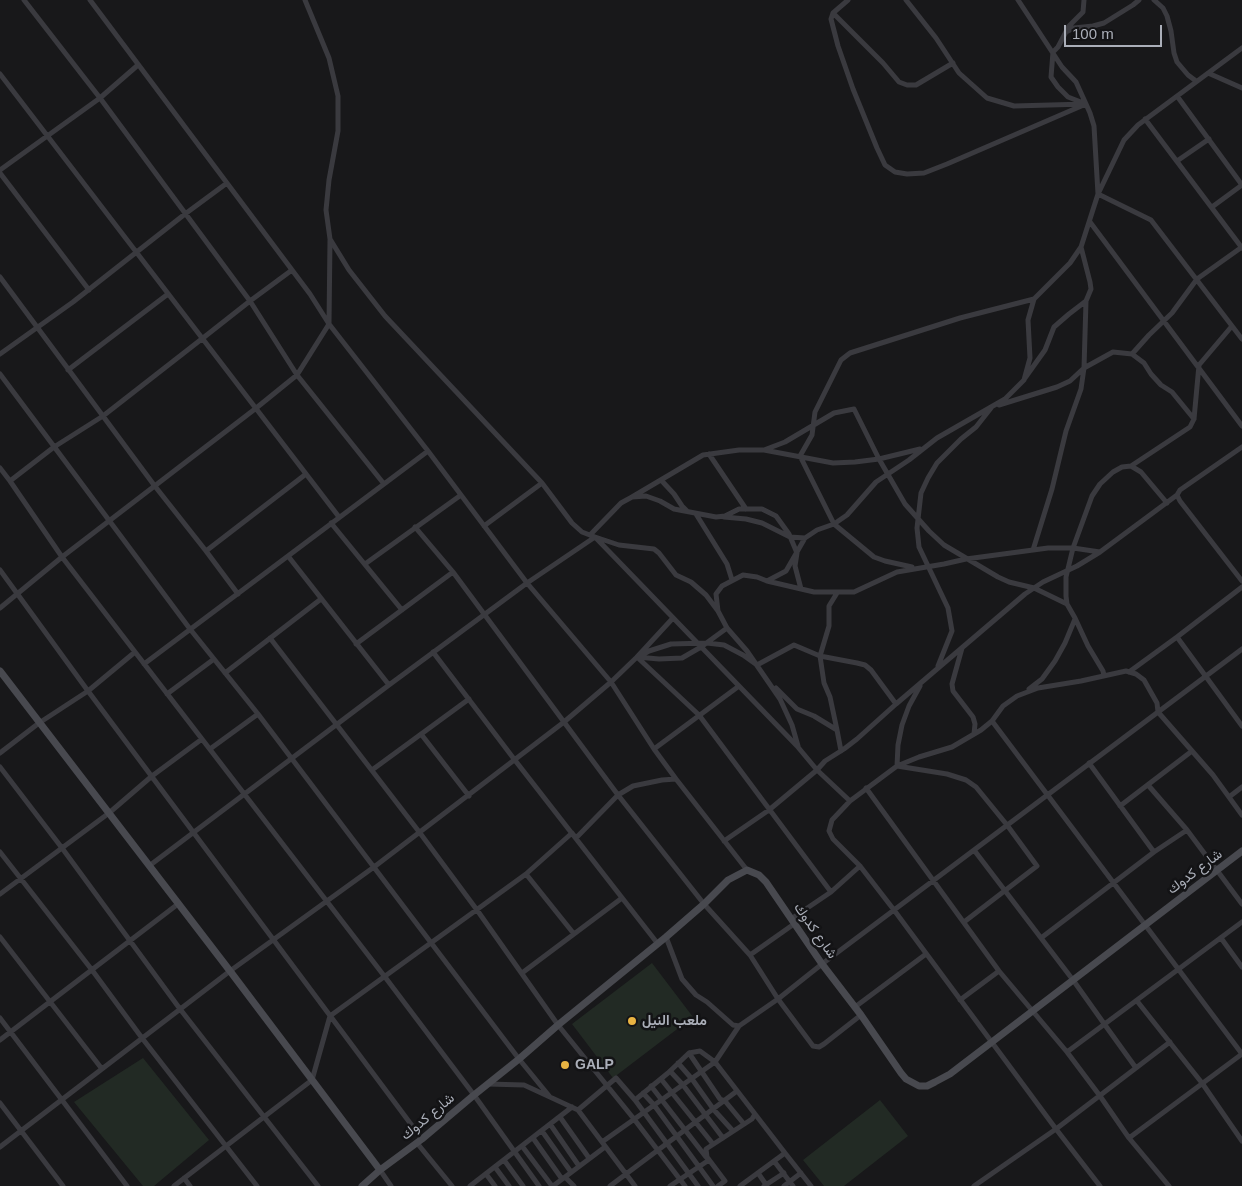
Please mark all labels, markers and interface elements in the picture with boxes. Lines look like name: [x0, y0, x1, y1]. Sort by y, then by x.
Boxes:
scale bar: [1067, 15, 1164, 47]
text: 100 m: [1072, 25, 1114, 42]
street label: شارع كدوك: [1164, 846, 1226, 898]
street label: شارع كدوك: [790, 900, 840, 962]
place label: ملعب النيل: [642, 1013, 707, 1029]
marker: ملعب النيل: [626, 1015, 638, 1027]
place label: GALP: [575, 1057, 614, 1073]
marker: GALP: [559, 1059, 571, 1071]
street label: شارع كدوك: [398, 1090, 458, 1144]

